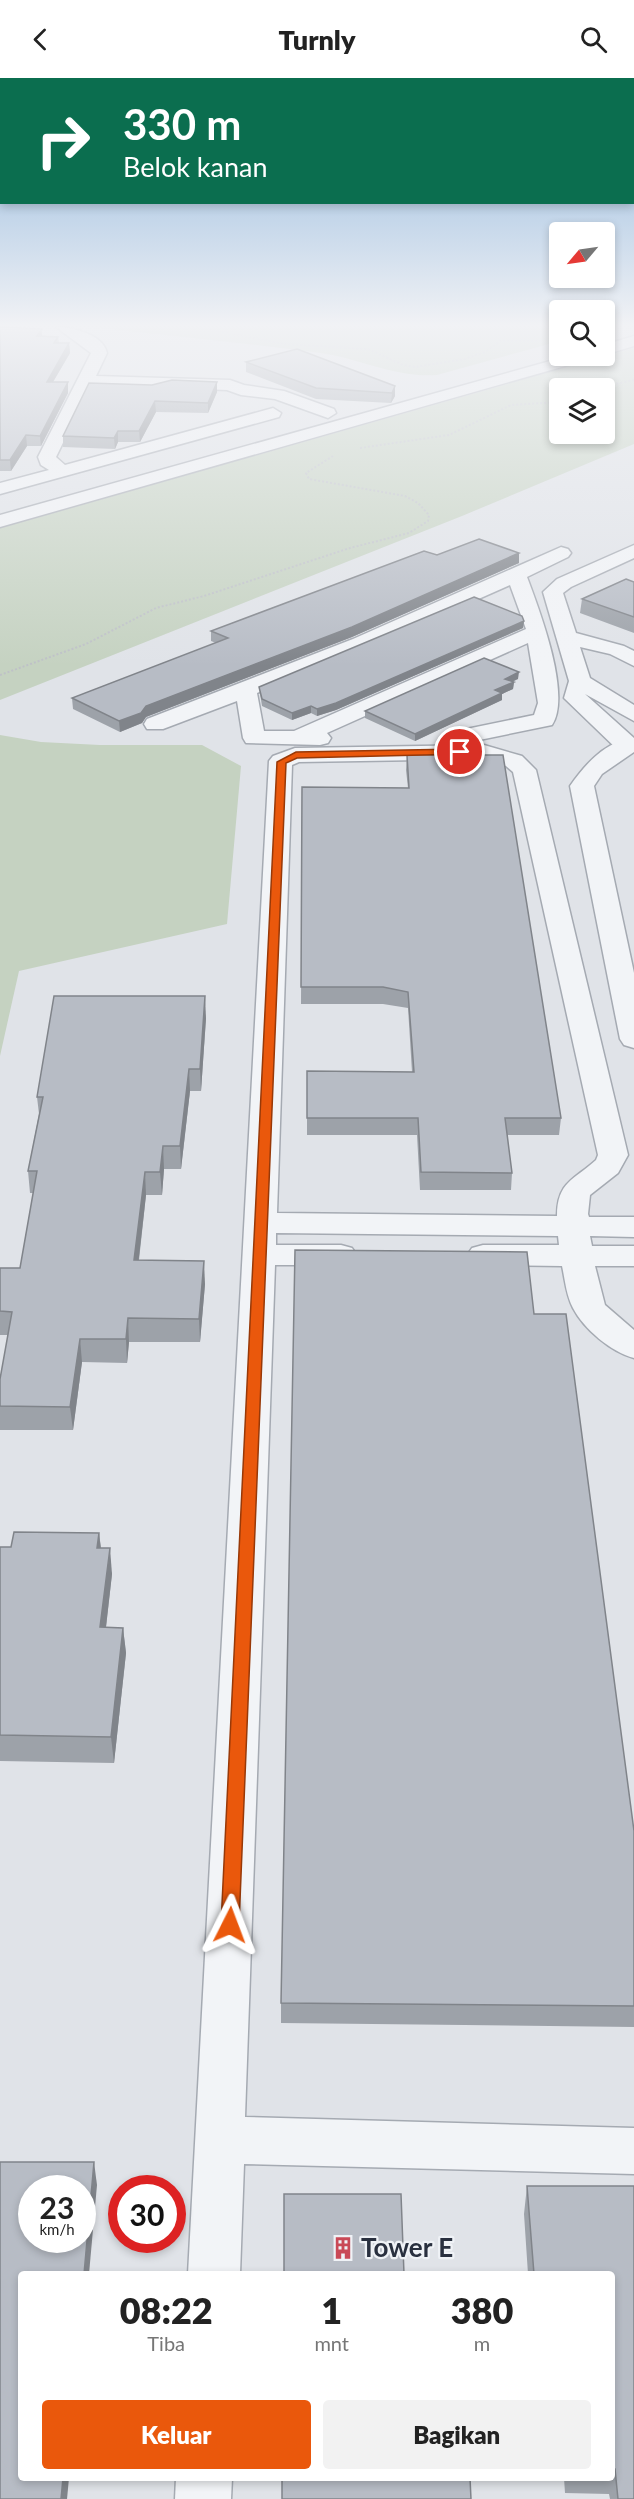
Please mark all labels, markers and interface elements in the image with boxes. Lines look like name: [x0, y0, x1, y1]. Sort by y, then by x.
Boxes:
icon: back: [24, 23, 57, 56]
text: Turnly: [279, 23, 355, 56]
icon: search: [577, 23, 610, 56]
text: 330 m: [123, 99, 241, 149]
icon: right: [24, 102, 102, 180]
text: Belok kanan: [123, 150, 268, 183]
north arrow: [549, 222, 615, 288]
map controls: [549, 222, 615, 444]
button: search: [549, 300, 615, 366]
button: layers: [549, 378, 615, 444]
pin: [434, 726, 485, 777]
icon: arrive: [443, 735, 476, 768]
position arrow: [198, 1893, 262, 1957]
speed limit sign: 30: [108, 2175, 186, 2253]
text: 23: [40, 2189, 74, 2225]
text: km/h: [39, 2220, 75, 2238]
place label: Tower E: [361, 2231, 453, 2263]
building icon: Tower E: [330, 2235, 356, 2261]
text: 08:22: [120, 2288, 213, 2332]
text: 1: [321, 2288, 342, 2332]
text: 380: [451, 2288, 513, 2332]
text: Tiba: [147, 2331, 185, 2355]
text: mnt: [314, 2331, 349, 2355]
text: m: [474, 2331, 490, 2355]
button: Keluar: [42, 2400, 311, 2469]
button: Bagikan: [323, 2400, 591, 2469]

